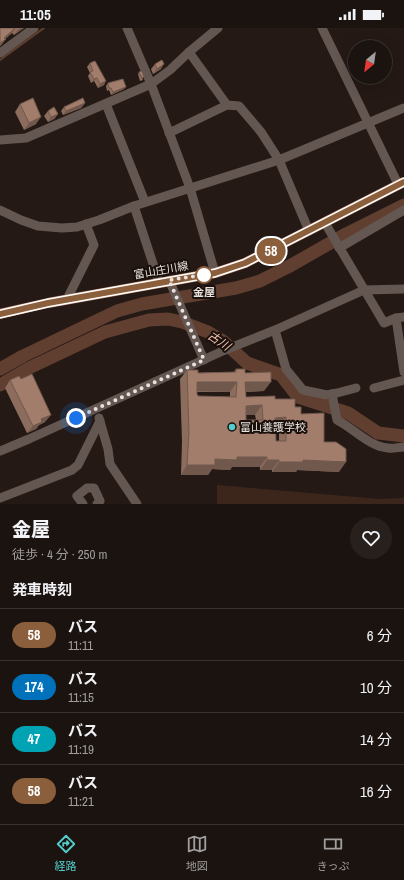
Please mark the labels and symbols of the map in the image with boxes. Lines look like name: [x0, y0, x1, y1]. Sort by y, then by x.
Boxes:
north arrow: [348, 40, 392, 84]
line badge: 58: [253, 238, 289, 264]
street label: 富山庄川線: [133, 258, 189, 282]
marker: 金屋: [195, 266, 213, 284]
place label: 金屋: [193, 285, 215, 299]
water label: 古川: [205, 328, 235, 355]
your location: [66, 408, 86, 428]
place label: 富山養護学校: [240, 420, 306, 434]
marker: 富山養護学校: [227, 422, 237, 432]

